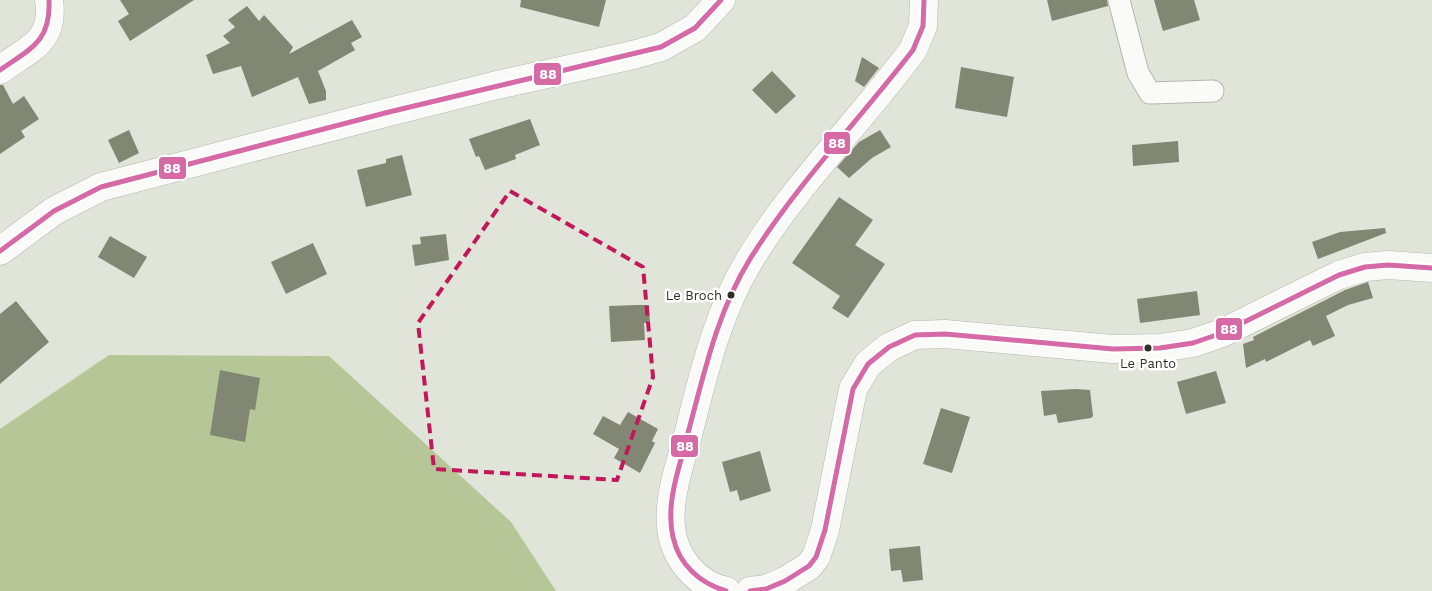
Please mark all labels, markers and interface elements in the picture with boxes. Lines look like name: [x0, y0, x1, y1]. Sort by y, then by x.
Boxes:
line badge: 88: [533, 62, 562, 86]
text: 88: [539, 66, 557, 82]
line badge: 88: [823, 131, 851, 155]
text: 88: [828, 135, 846, 151]
line badge: 88: [158, 156, 187, 180]
text: 88: [163, 160, 181, 176]
place label: Le Broch: [666, 288, 722, 303]
marker: Le Broch: [726, 290, 736, 300]
line badge: 88: [1215, 317, 1243, 341]
text: 88: [1220, 321, 1238, 337]
marker: Le Panto: [1143, 343, 1153, 353]
place label: Le Panto: [1120, 356, 1176, 371]
line badge: 88: [670, 434, 699, 458]
text: 88: [676, 438, 694, 454]

